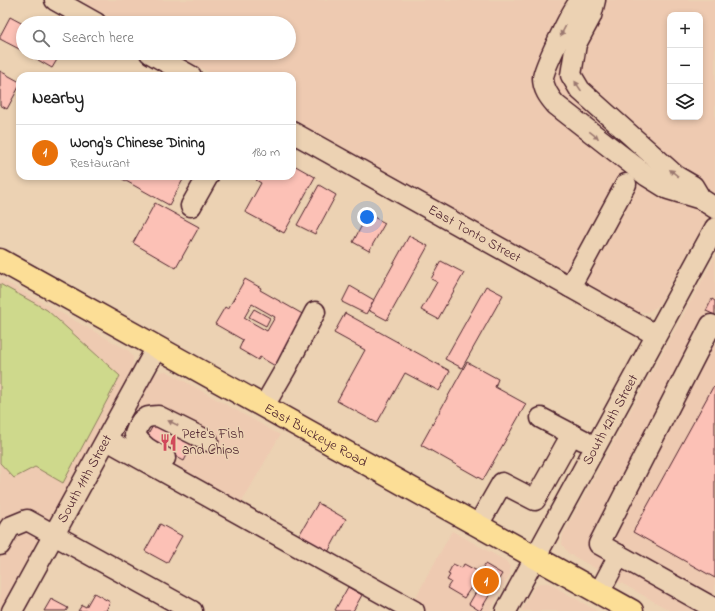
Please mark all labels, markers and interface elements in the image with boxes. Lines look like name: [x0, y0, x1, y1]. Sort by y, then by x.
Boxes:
map controls: [667, 12, 703, 120]
button: +: [667, 12, 703, 48]
search box: [16, 16, 296, 60]
one-way arrow: [560, 25, 566, 37]
icon: search: [30, 27, 52, 49]
text: Search here: [62, 27, 134, 49]
button: −: [667, 48, 703, 84]
one-way arrow: [574, 81, 582, 91]
button: layers: [667, 84, 703, 120]
text: Nearby: [32, 86, 84, 111]
one-way arrow: [589, 130, 600, 139]
text: Wong's Chinese Dining: [70, 132, 205, 154]
text: 1: [43, 143, 47, 162]
text: 180 m: [252, 143, 280, 162]
text: Restaurant: [70, 154, 130, 173]
one-way arrow: [668, 169, 679, 177]
street label: East Tonto Street: [424, 199, 525, 268]
your location: [357, 207, 377, 227]
street label: South 12th Street: [577, 370, 644, 469]
street label: East Buckeye Road: [260, 398, 371, 473]
one-way arrow: [167, 420, 179, 427]
place label: Pete's Fish and Chips: [182, 424, 244, 461]
street label: South 11th Street: [52, 430, 118, 527]
restaurant icon: Pete's Fish and Chips: [159, 432, 179, 452]
pin: 1: [473, 566, 499, 596]

